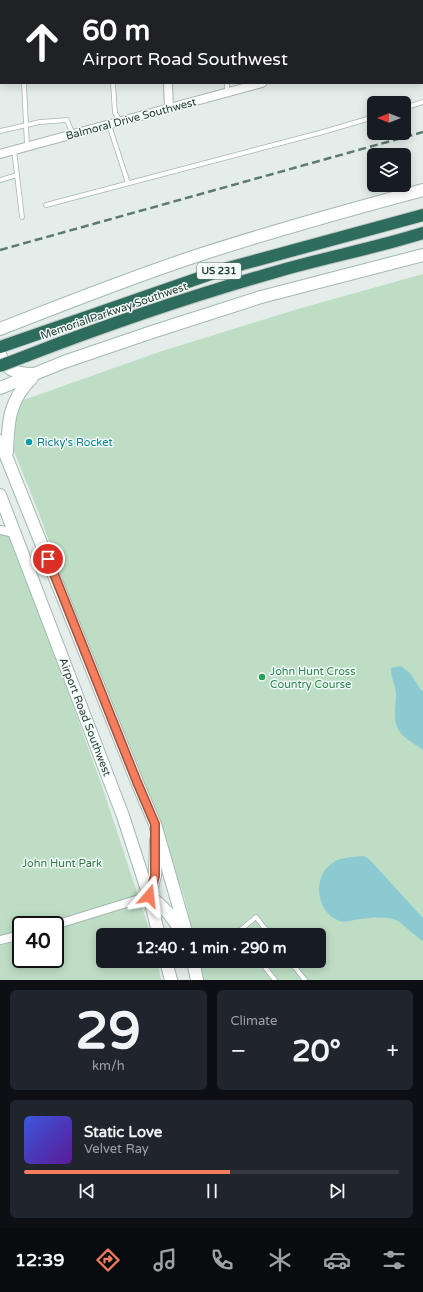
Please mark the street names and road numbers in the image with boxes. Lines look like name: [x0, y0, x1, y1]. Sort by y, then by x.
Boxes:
street label: Balmoral Drive Southwest: [64, 95, 198, 143]
road number: US 231: [197, 263, 241, 279]
street label: Memorial Parkway Southwest: [39, 280, 189, 342]
street label: Airport Road Southwest: [56, 656, 114, 778]

